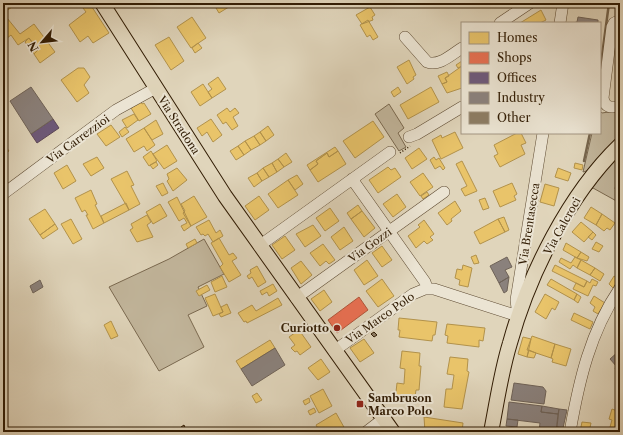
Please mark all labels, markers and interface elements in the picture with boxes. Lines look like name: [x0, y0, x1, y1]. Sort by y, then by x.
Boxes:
north arrow: [22, 22, 62, 62]
legend: [461, 22, 601, 134]
text: Homes: [497, 30, 537, 45]
text: N: [25, 39, 42, 54]
text: Shops: [497, 50, 532, 65]
text: Offices: [497, 70, 537, 85]
text: Industry: [497, 90, 545, 105]
street label: Via Stradona: [154, 92, 203, 157]
text: Other: [497, 110, 531, 125]
street label: Via Carrezzioi: [43, 111, 113, 167]
street label: Via Brentasecca: [515, 182, 542, 267]
street label: Via Calcroci: [540, 194, 584, 258]
street label: Via Gozzi: [345, 224, 395, 266]
street label: Via Marco Polo: [342, 289, 417, 347]
place label: Curiotto: [281, 321, 329, 335]
marker: Curiotto: [332, 323, 342, 333]
place label: Sambruson Marco Polo: [368, 391, 432, 418]
marker: Sambruson Marco Polo: [355, 399, 365, 409]

